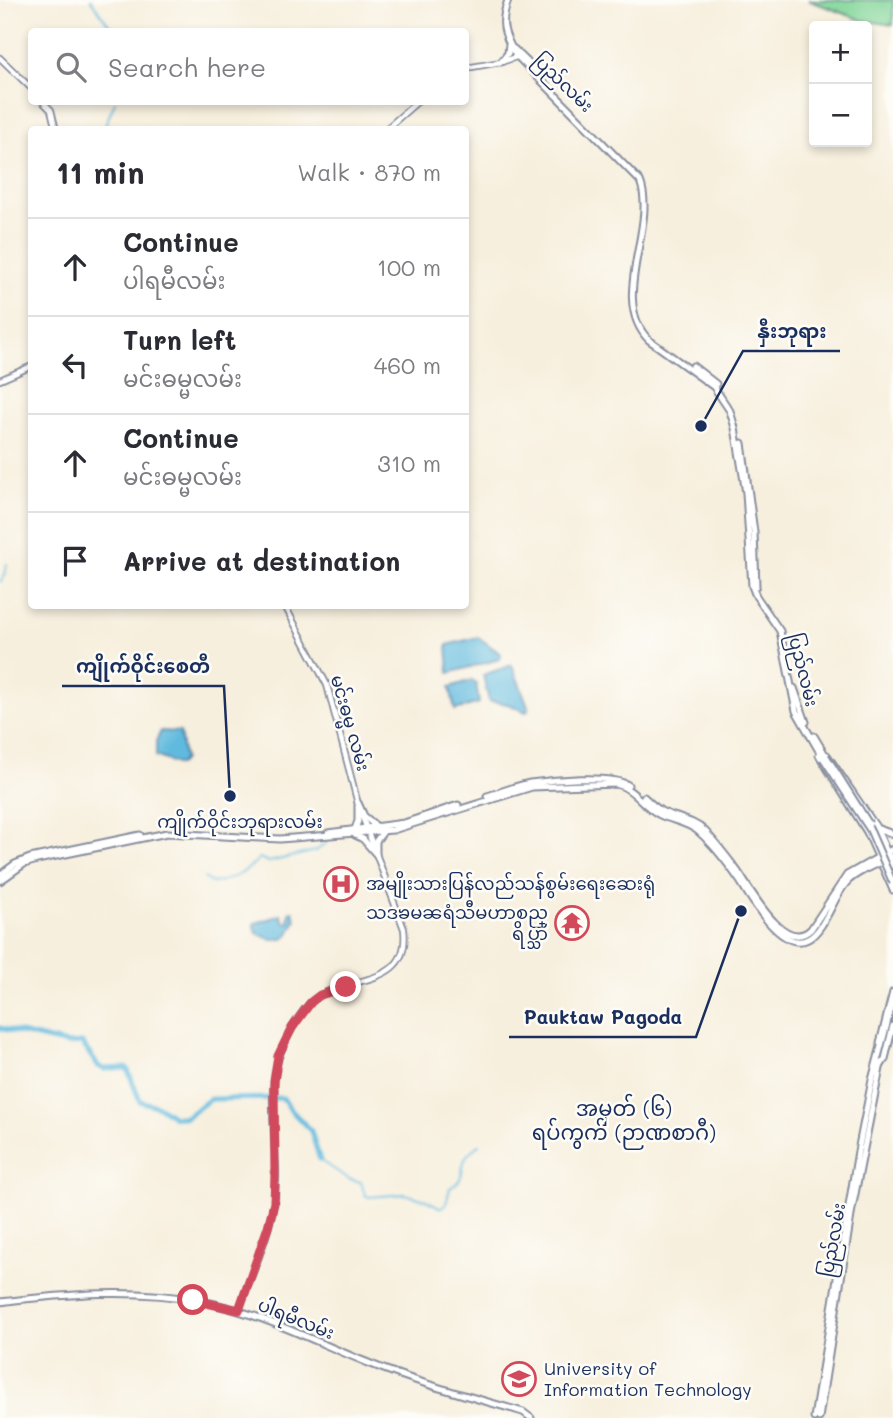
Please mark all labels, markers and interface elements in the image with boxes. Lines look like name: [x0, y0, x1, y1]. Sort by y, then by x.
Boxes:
map controls: [809, 21, 872, 147]
button: +: [809, 21, 872, 84]
search box: [28, 28, 469, 105]
icon: search: [52, 48, 90, 86]
street label: ပြည်လမ်း: [526, 48, 599, 120]
text: Search here: [108, 50, 266, 84]
button: −: [809, 84, 872, 147]
text: 11 min: [56, 152, 145, 192]
text: Walk · 870 m: [297, 157, 441, 187]
text: Continue: [123, 225, 239, 259]
icon: ahead: [56, 248, 94, 286]
text: 100 m: [377, 252, 441, 282]
text: ပါရမီလမ်း: [123, 265, 226, 295]
callout: နှီးဘုရား: [743, 311, 840, 351]
text: နှီးဘုရား: [757, 318, 827, 347]
text: Turn left: [123, 323, 236, 357]
icon: left: [56, 346, 94, 384]
text: 460 m: [374, 350, 441, 380]
text: မင်းဓမ္မလမ်း: [123, 363, 242, 393]
text: Continue: [123, 421, 239, 455]
icon: ahead: [56, 444, 94, 482]
text: 310 m: [377, 448, 441, 478]
text: မင်းဓမ္မလမ်း: [123, 461, 242, 491]
icon: arrive: [56, 542, 94, 580]
text: Arrive at destination: [123, 544, 400, 578]
street label: ပြည်လမ်း: [779, 631, 825, 710]
callout: ကျိုက်ဝိုင်းစေတီ: [62, 646, 224, 686]
text: ကျိုက်ဝိုင်းစေတီ: [76, 653, 210, 683]
street label: မင်းဓမ္မ လမ်း: [322, 672, 376, 775]
street label: ကျိုက်ဝိုင်းဘုရားလမ်း: [157, 808, 323, 837]
hospital icon: အမျိုးသားပြန်လည်သန်စွမ်းရေးဆေးရုံ: [322, 865, 360, 903]
place label: အမျိုးသားပြန်လည်သန်စွမ်းရေးဆေးရုံ: [366, 870, 655, 899]
place label: သဒၶမၼရံသီမဟာစည္ ရိပ္သာ: [366, 899, 548, 949]
temple icon: သဒၶမၼရံသီမဟာစည္ ရိပ္သာ: [553, 904, 591, 942]
route end: [330, 971, 361, 1002]
callout: Pauktaw Pagoda: [509, 997, 696, 1037]
text: Pauktaw Pagoda: [524, 1004, 682, 1029]
district label: အမှတ် (၆) ရပ်ကွက် (ဉာဏစာဂီ): [532, 1093, 716, 1150]
street label: ပြည်လမ်း: [814, 1201, 854, 1279]
route start: [177, 1284, 208, 1315]
street label: ပါရမီလမ်း: [253, 1291, 338, 1348]
place label: University of Information Technology: [544, 1356, 752, 1401]
school or university icon: University of Information Technology: [500, 1360, 538, 1398]

